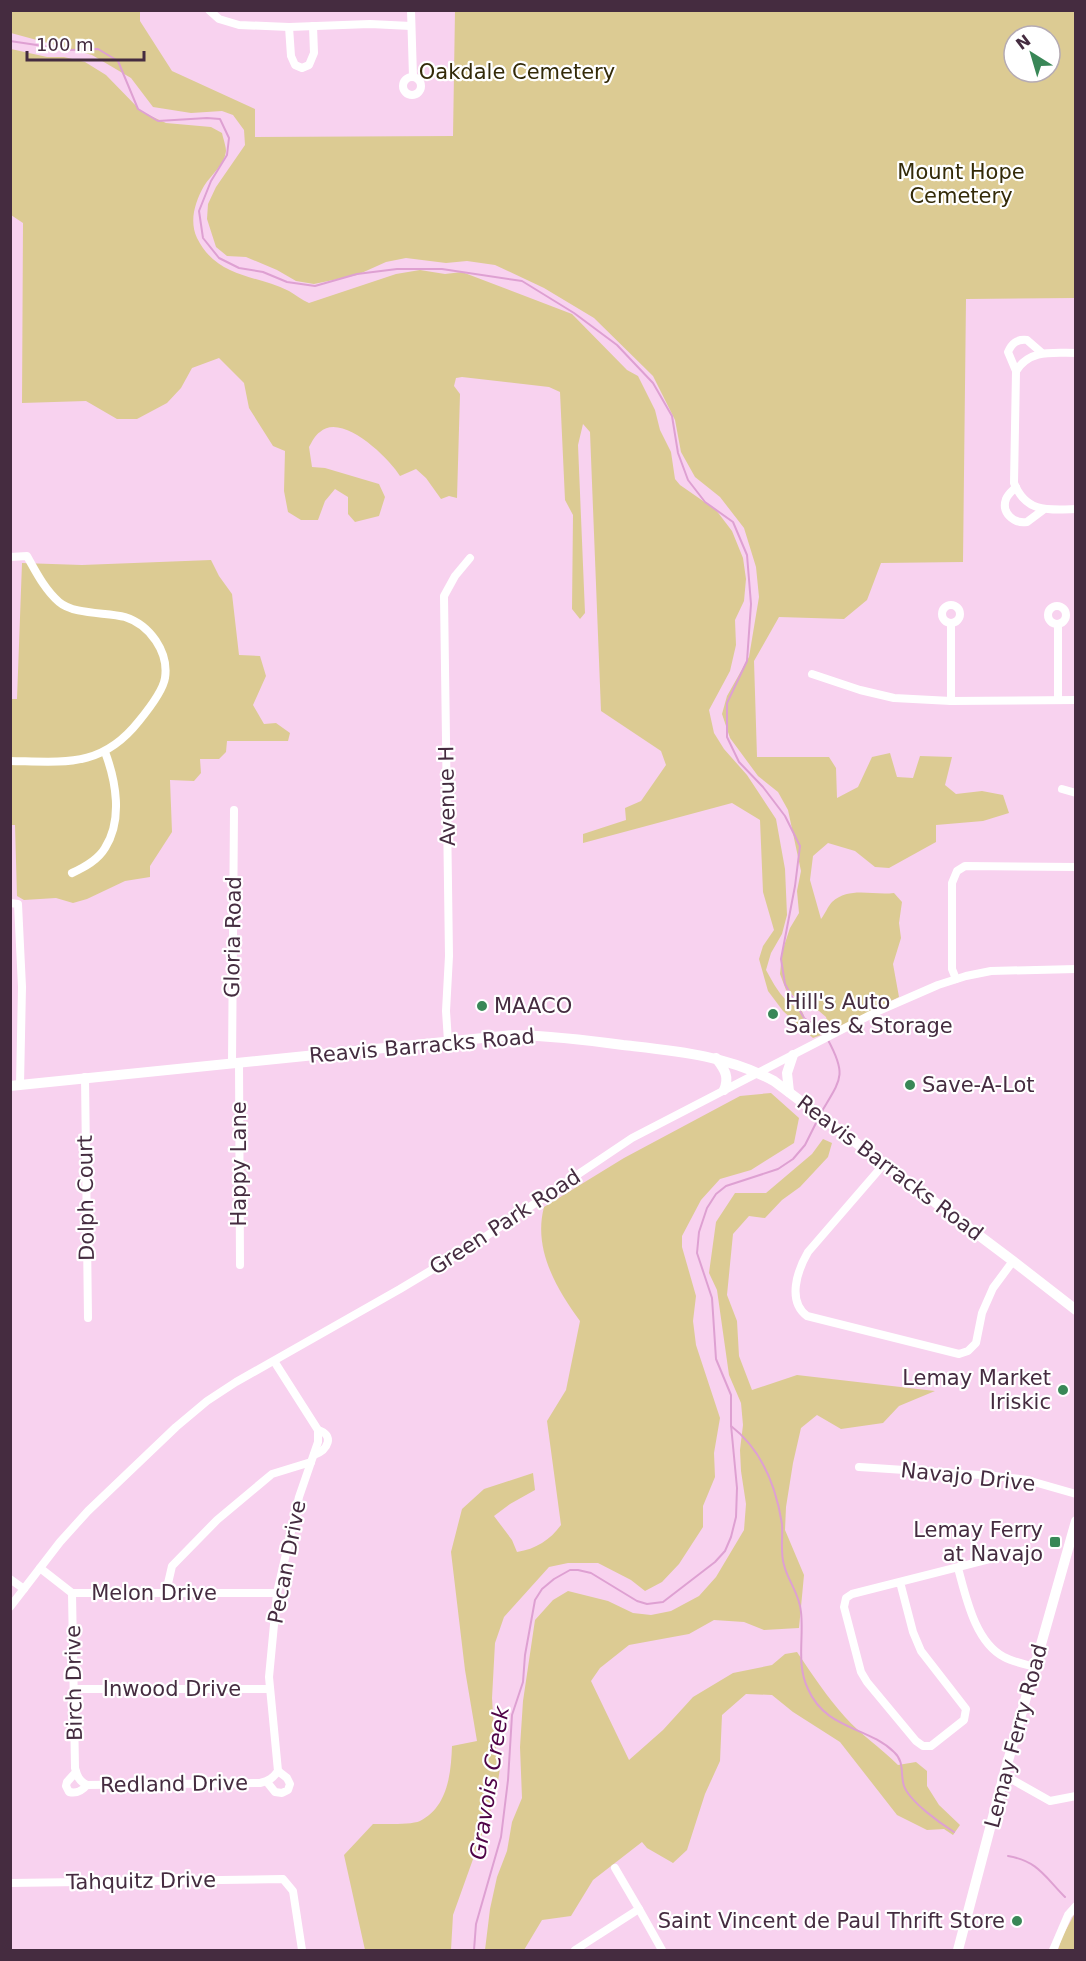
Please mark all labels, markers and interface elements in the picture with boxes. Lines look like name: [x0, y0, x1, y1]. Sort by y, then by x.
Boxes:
scale bar: [27, 24, 144, 62]
north arrow: [1002, 24, 1062, 84]
text: N: [1012, 31, 1034, 54]
text: 100 m: [36, 34, 94, 55]
park label: Oakdale Cemetery: [419, 60, 615, 84]
park label: Mount Hope Cemetery: [897, 160, 1025, 208]
street label: Avenue H: [434, 746, 460, 846]
street label: Gloria Road: [220, 876, 246, 998]
place label: Hill's Auto Sales & Storage: [785, 990, 953, 1038]
place label: MAACO: [494, 994, 572, 1018]
marker: MAACO: [475, 999, 489, 1013]
marker: Hill's Auto Sales & Storage: [766, 1007, 780, 1021]
street label: Reavis Barracks Road: [308, 1024, 536, 1068]
place label: Save-A-Lot: [922, 1073, 1035, 1097]
marker: Save-A-Lot: [903, 1078, 917, 1092]
street label: Reavis Barracks Road: [792, 1090, 988, 1246]
street label: Happy Lane: [227, 1101, 251, 1227]
street label: Dolph Court: [73, 1135, 99, 1261]
street label: Green Park Road: [425, 1164, 585, 1280]
place label: Lemay Market Iriskic: [902, 1366, 1051, 1414]
marker: Lemay Market Iriskic: [1056, 1383, 1070, 1397]
street label: Navajo Drive: [900, 1458, 1036, 1496]
street label: Pecan Drive: [263, 1498, 311, 1626]
place label: Lemay Ferry at Navajo: [913, 1518, 1043, 1566]
marker: Lemay Ferry at Navajo: [1048, 1535, 1062, 1549]
street label: Melon Drive: [91, 1581, 217, 1605]
street label: Birch Drive: [61, 1625, 87, 1741]
street label: Lemay Ferry Road: [980, 1642, 1052, 1830]
street label: Inwood Drive: [103, 1677, 241, 1701]
water label: Gravois Creek: [465, 1703, 514, 1862]
street label: Redland Drive: [100, 1771, 248, 1797]
street label: Tahquitz Drive: [65, 1868, 216, 1894]
place label: Saint Vincent de Paul Thrift Store: [658, 1909, 1005, 1933]
marker: Saint Vincent de Paul Thrift Store: [1010, 1914, 1024, 1928]

